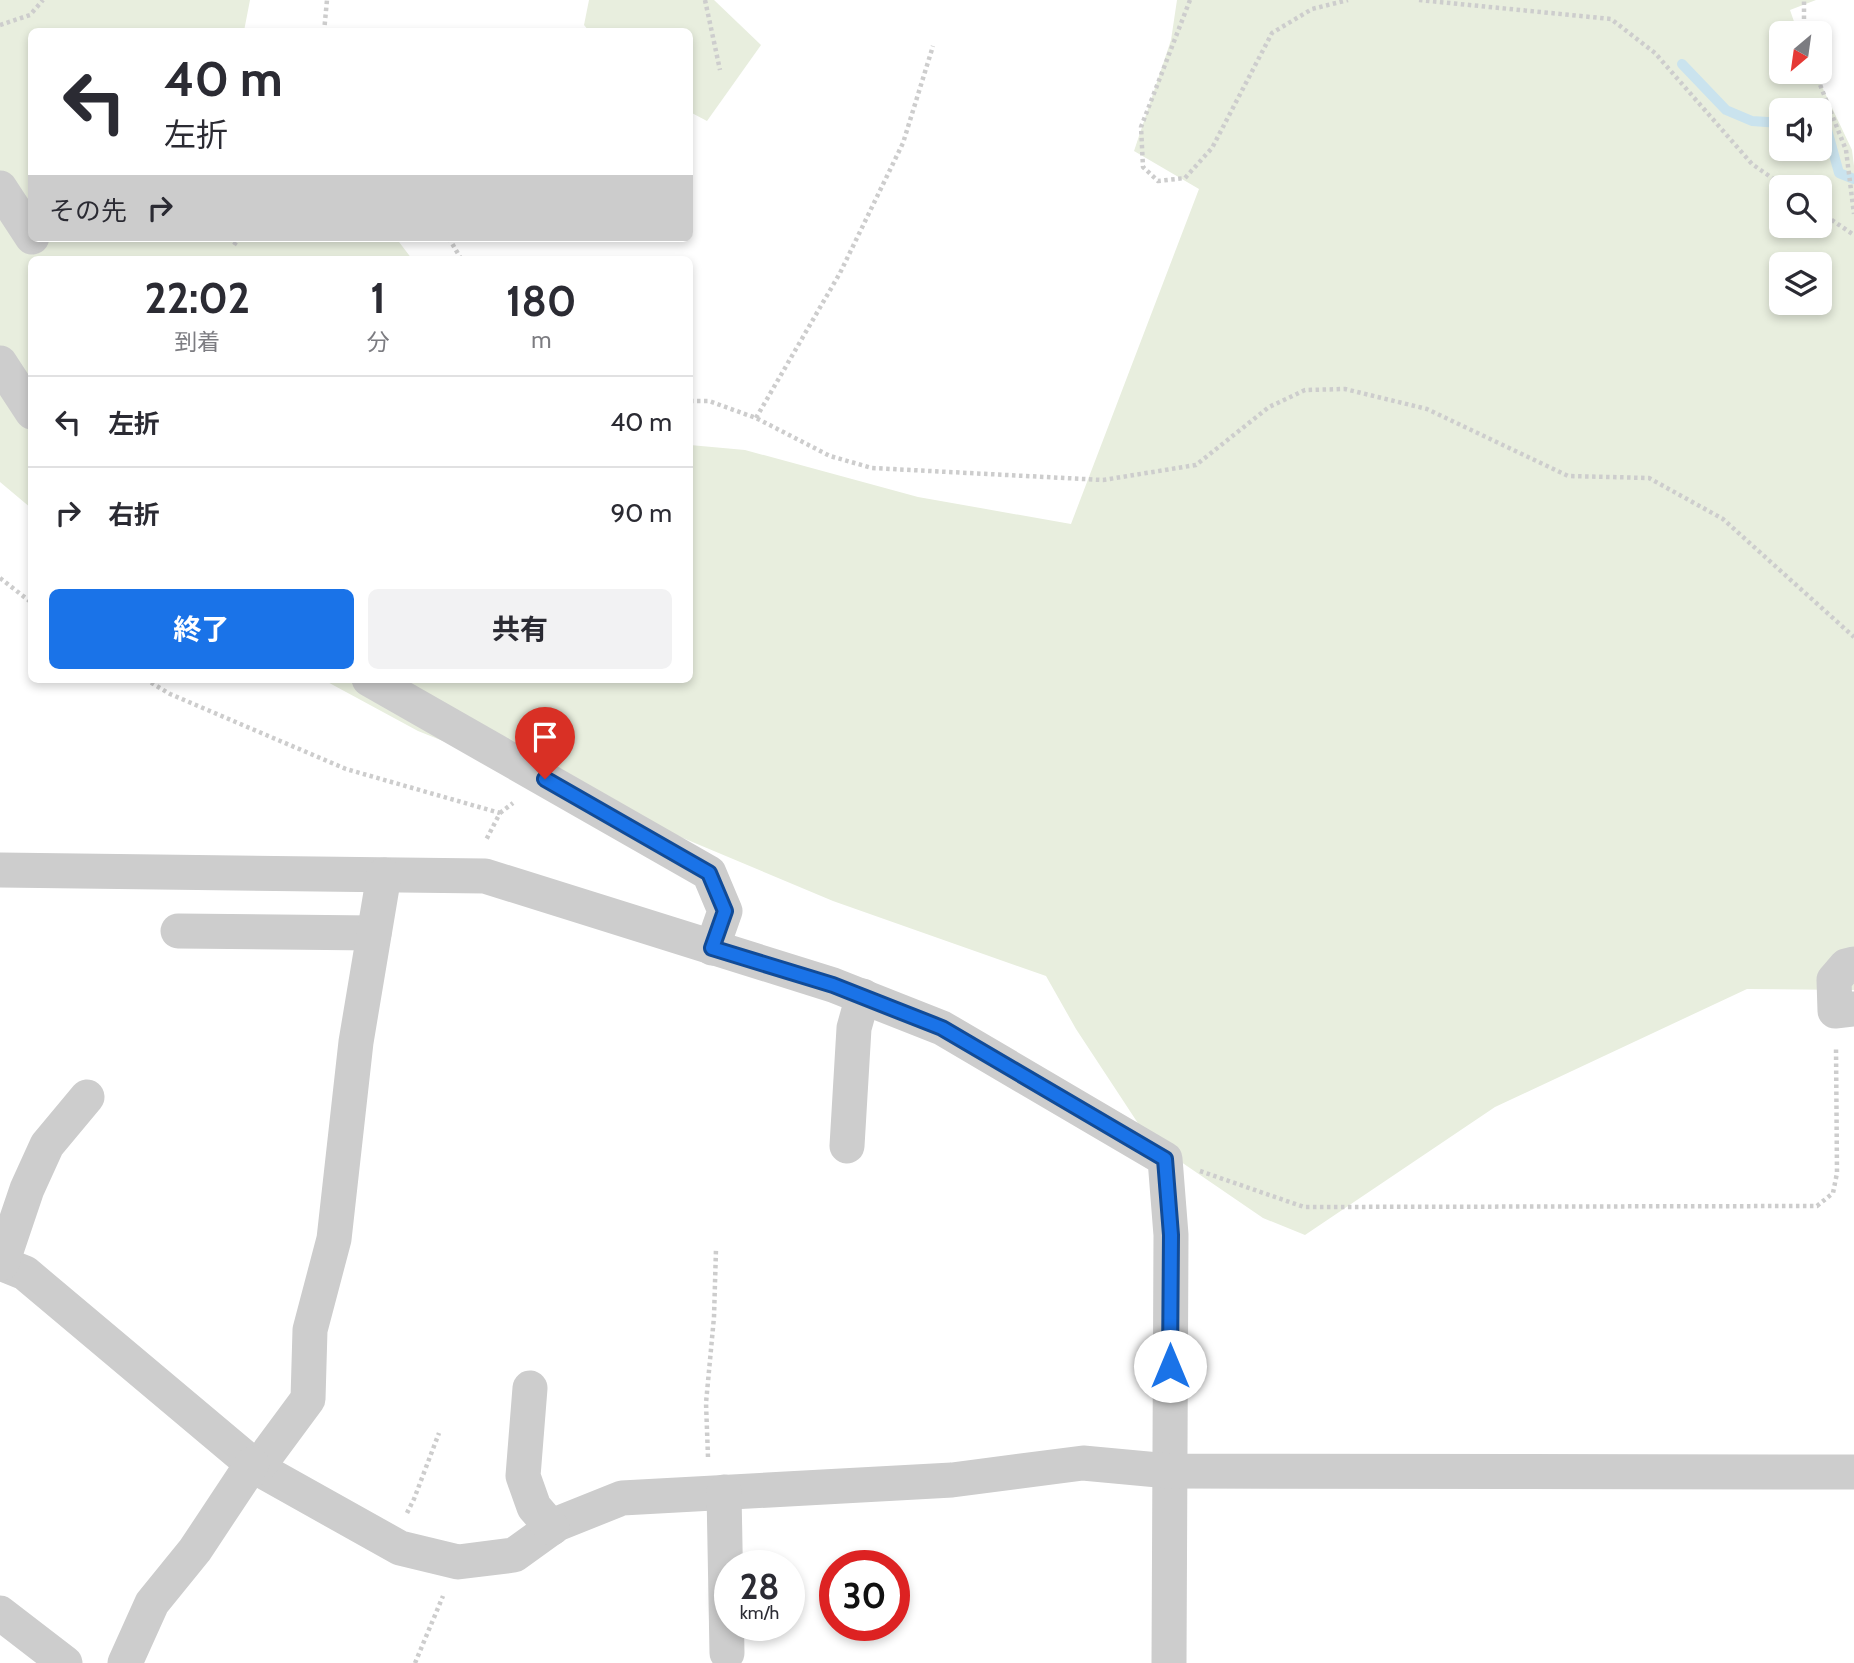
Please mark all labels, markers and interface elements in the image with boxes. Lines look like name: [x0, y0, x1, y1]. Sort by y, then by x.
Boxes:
north arrow: [1769, 21, 1832, 84]
map controls: [1769, 21, 1832, 315]
text: 40 m: [164, 49, 283, 108]
icon: left: [49, 56, 140, 147]
button: sound: [1769, 98, 1832, 161]
text: 左折: [164, 115, 228, 154]
button: search: [1769, 175, 1832, 238]
icon: right: [141, 189, 179, 227]
text: その先: [49, 195, 127, 227]
button: layers: [1769, 252, 1832, 315]
text: 22:02: [144, 272, 250, 324]
text: 1: [370, 272, 386, 324]
text: 180: [506, 275, 577, 327]
text: m: [531, 326, 551, 354]
text: 到着: [174, 328, 220, 356]
text: 分: [367, 328, 390, 356]
icon: left: [49, 403, 87, 441]
text: 40 m: [610, 406, 672, 438]
text: 左折: [108, 408, 160, 440]
icon: right: [49, 494, 87, 532]
text: 90 m: [610, 497, 672, 529]
text: 右折: [108, 499, 160, 531]
button: 終了: [49, 589, 354, 669]
button: 共有: [368, 589, 672, 669]
pin: [515, 707, 575, 779]
icon: arrive: [526, 718, 564, 756]
position arrow: [1133, 1329, 1207, 1403]
speed limit sign: 30: [819, 1550, 910, 1641]
text: 28: [740, 1565, 779, 1608]
text: km/h: [740, 1602, 779, 1624]

